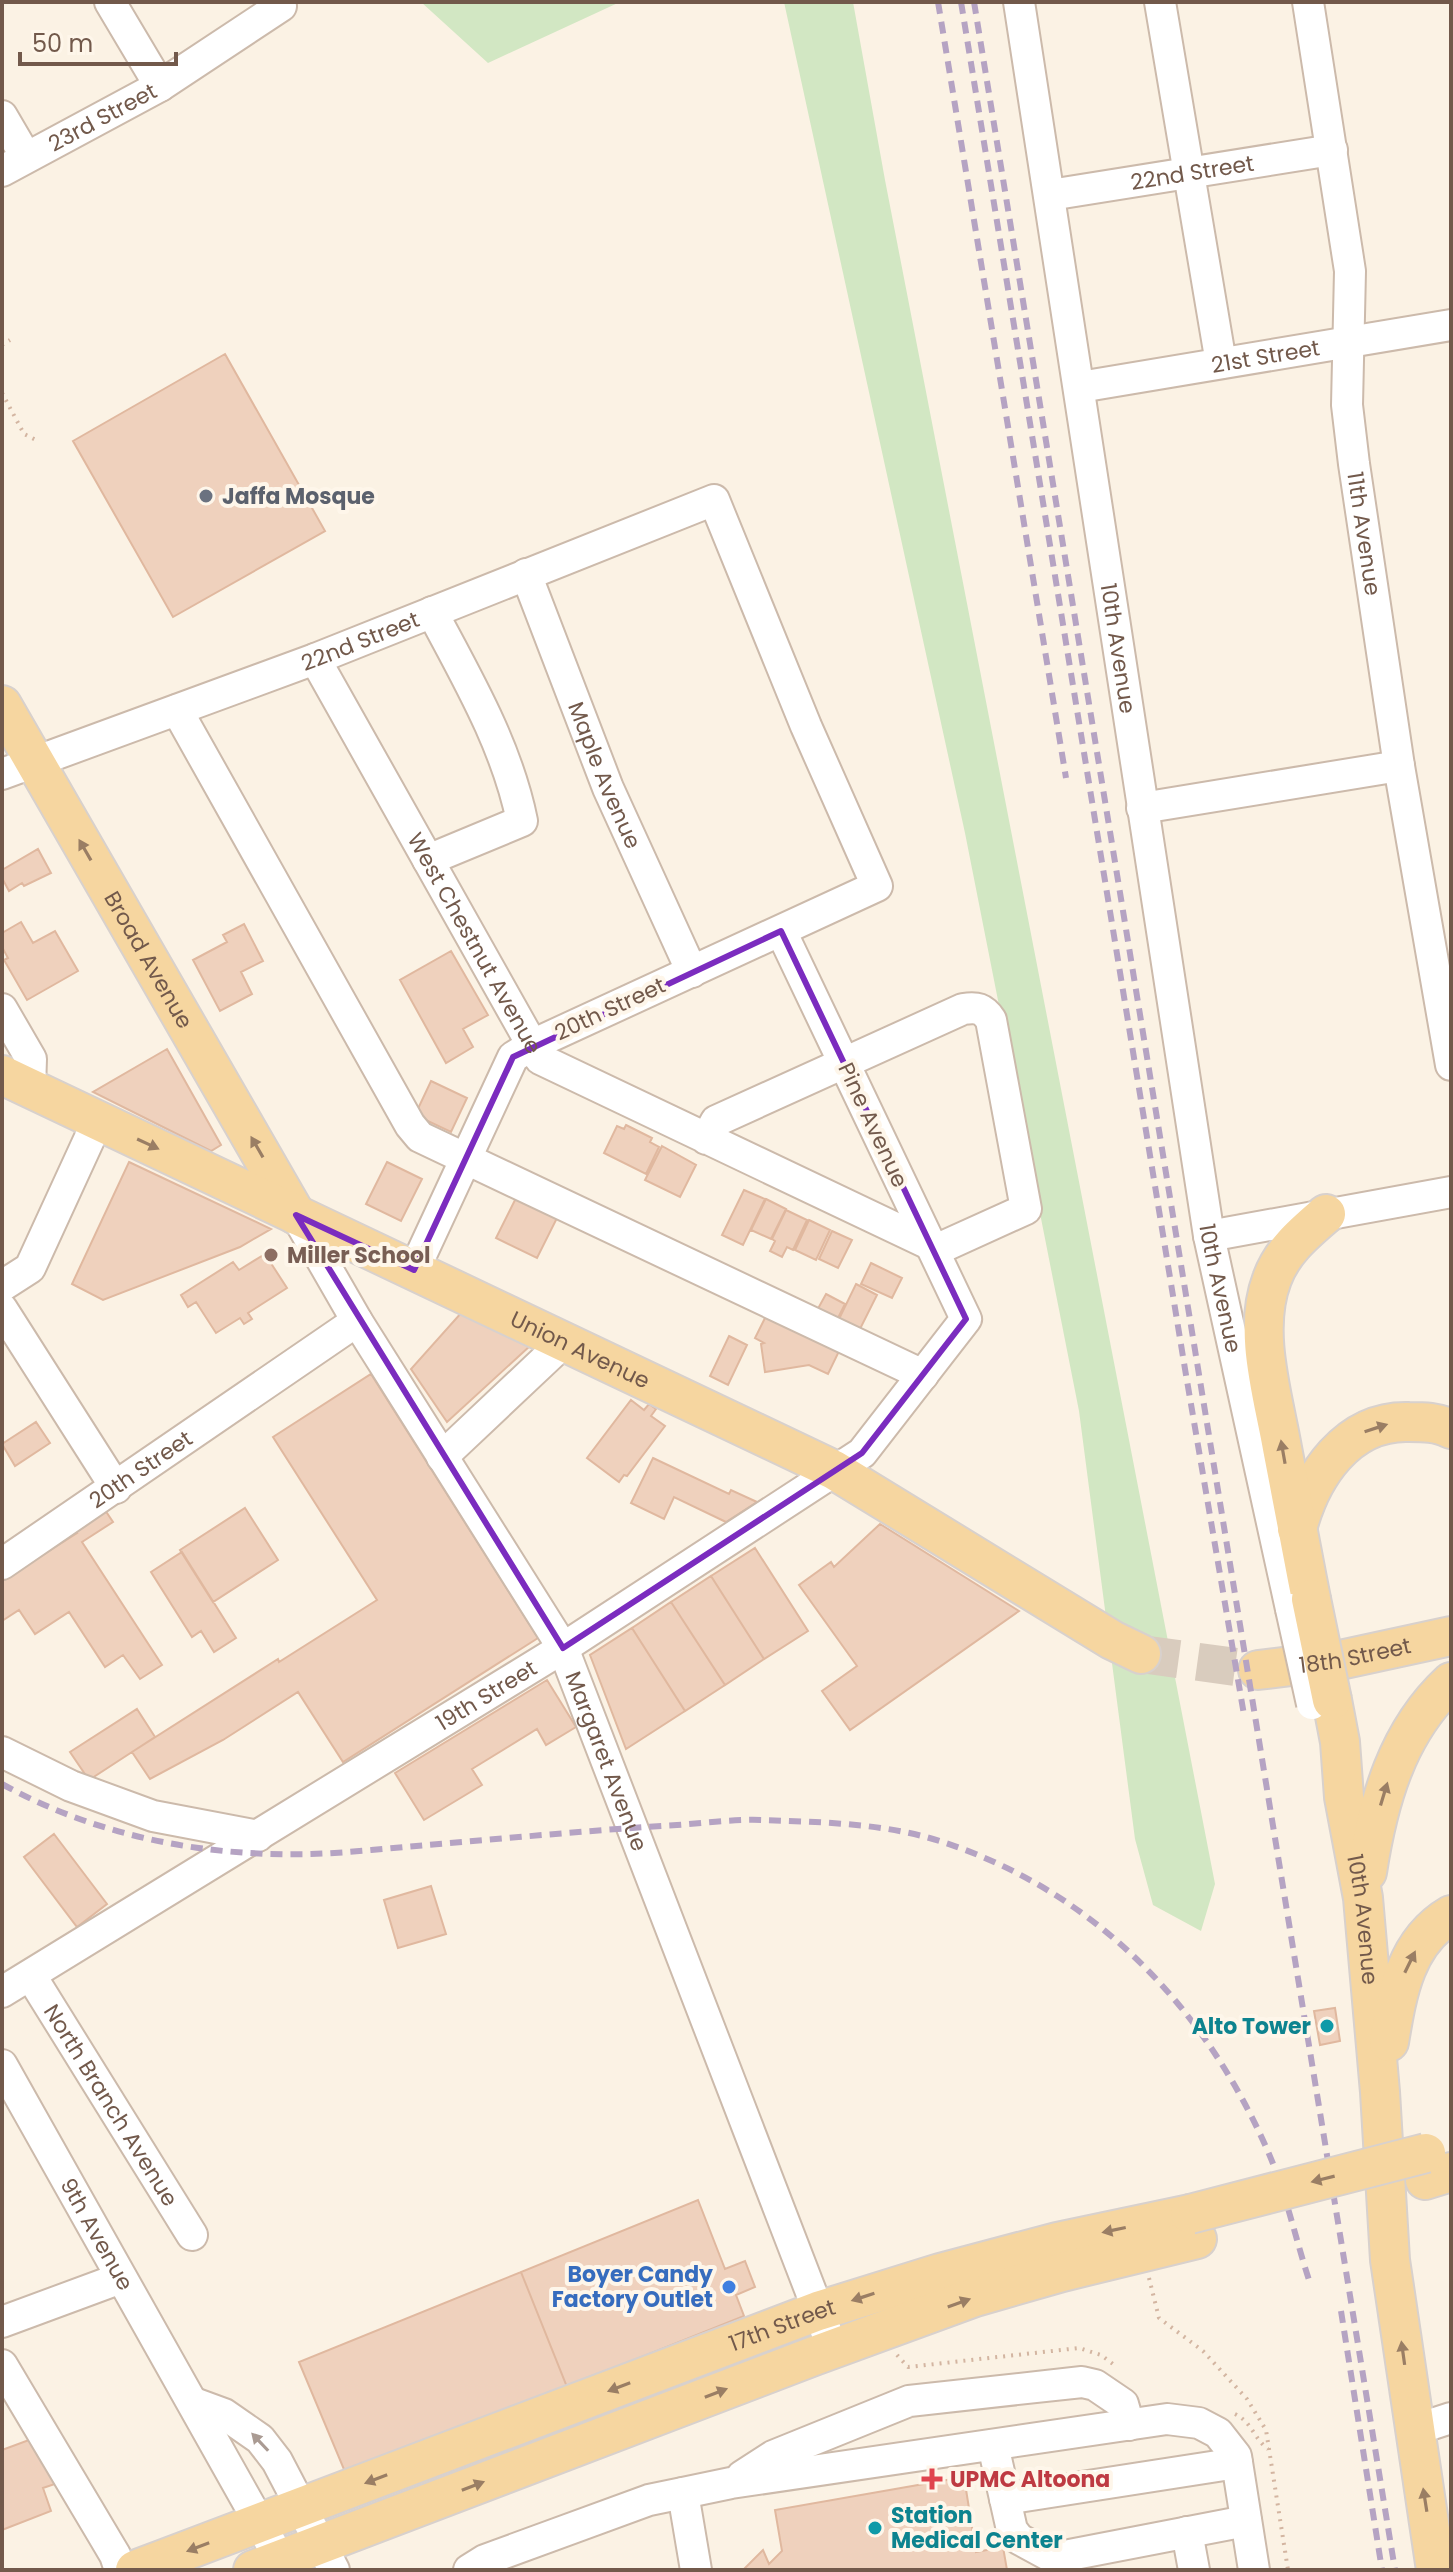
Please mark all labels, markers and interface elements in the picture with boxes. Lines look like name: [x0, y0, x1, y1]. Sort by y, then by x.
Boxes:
scale bar: [20, 16, 176, 66]
text: 50 m: [32, 27, 93, 60]
street label: 23rd Street: [43, 75, 162, 159]
street label: 22nd Street: [1128, 147, 1256, 197]
street label: 21st Street: [1209, 332, 1322, 380]
street label: 11th Avenue: [1340, 470, 1389, 597]
place label: Jaffa Mosque: [222, 481, 375, 512]
marker: Jaffa Mosque: [197, 487, 215, 505]
street label: 10th Avenue: [1093, 581, 1144, 716]
street label: 22nd Street: [297, 604, 424, 678]
street label: Maple Avenue: [561, 697, 649, 854]
street label: West Chestnut Avenue: [400, 827, 549, 1059]
one-way arrow: [78, 838, 92, 861]
street label: Broad Avenue: [97, 885, 201, 1034]
street label: 20th Street: [550, 970, 670, 1048]
street label: Pine Avenue: [831, 1058, 915, 1192]
one-way arrow: [250, 1136, 264, 1158]
one-way arrow: [137, 1137, 160, 1151]
street label: 10th Avenue: [1192, 1221, 1250, 1356]
place label: Miller School: [287, 1240, 431, 1271]
marker: Miller School: [262, 1246, 280, 1264]
street label: Union Avenue: [505, 1303, 655, 1396]
one-way arrow: [1364, 1421, 1388, 1434]
street label: 20th Street: [83, 1423, 198, 1515]
one-way arrow: [1277, 1439, 1289, 1464]
street label: 18th Street: [1297, 1630, 1414, 1680]
street label: 19th Street: [430, 1652, 543, 1738]
street label: Margaret Avenue: [558, 1667, 655, 1855]
one-way arrow: [1378, 1782, 1391, 1806]
street label: 10th Avenue: [1340, 1851, 1386, 1986]
one-way arrow: [1403, 1950, 1417, 1973]
street label: North Branch Avenue: [37, 1998, 186, 2212]
place label: Alto Tower: [1192, 2011, 1311, 2042]
marker: Alto Tower: [1318, 2017, 1336, 2035]
street label: 9th Avenue: [53, 2172, 141, 2296]
one-way arrow: [1311, 2174, 1336, 2186]
one-way arrow: [1101, 2224, 1126, 2237]
place label: Boyer Candy Factory Outlet: [552, 2259, 713, 2315]
marker: Boyer Candy Factory Outlet: [720, 2278, 738, 2296]
street label: 17th Street: [724, 2291, 839, 2359]
one-way arrow: [851, 2291, 875, 2304]
one-way arrow: [948, 2296, 972, 2309]
one-way arrow: [1396, 2340, 1409, 2365]
one-way arrow: [607, 2381, 631, 2394]
one-way arrow: [704, 2386, 728, 2399]
one-way arrow: [252, 2433, 270, 2452]
place label: UPMC Altoona: [950, 2464, 1110, 2495]
marker: UPMC Altoona: [921, 2468, 943, 2490]
one-way arrow: [364, 2473, 388, 2486]
one-way arrow: [461, 2479, 485, 2492]
one-way arrow: [1418, 2487, 1431, 2512]
place label: Station Medical Center: [891, 2500, 1063, 2556]
marker: Station Medical Center: [866, 2519, 884, 2537]
one-way arrow: [186, 2541, 210, 2553]

